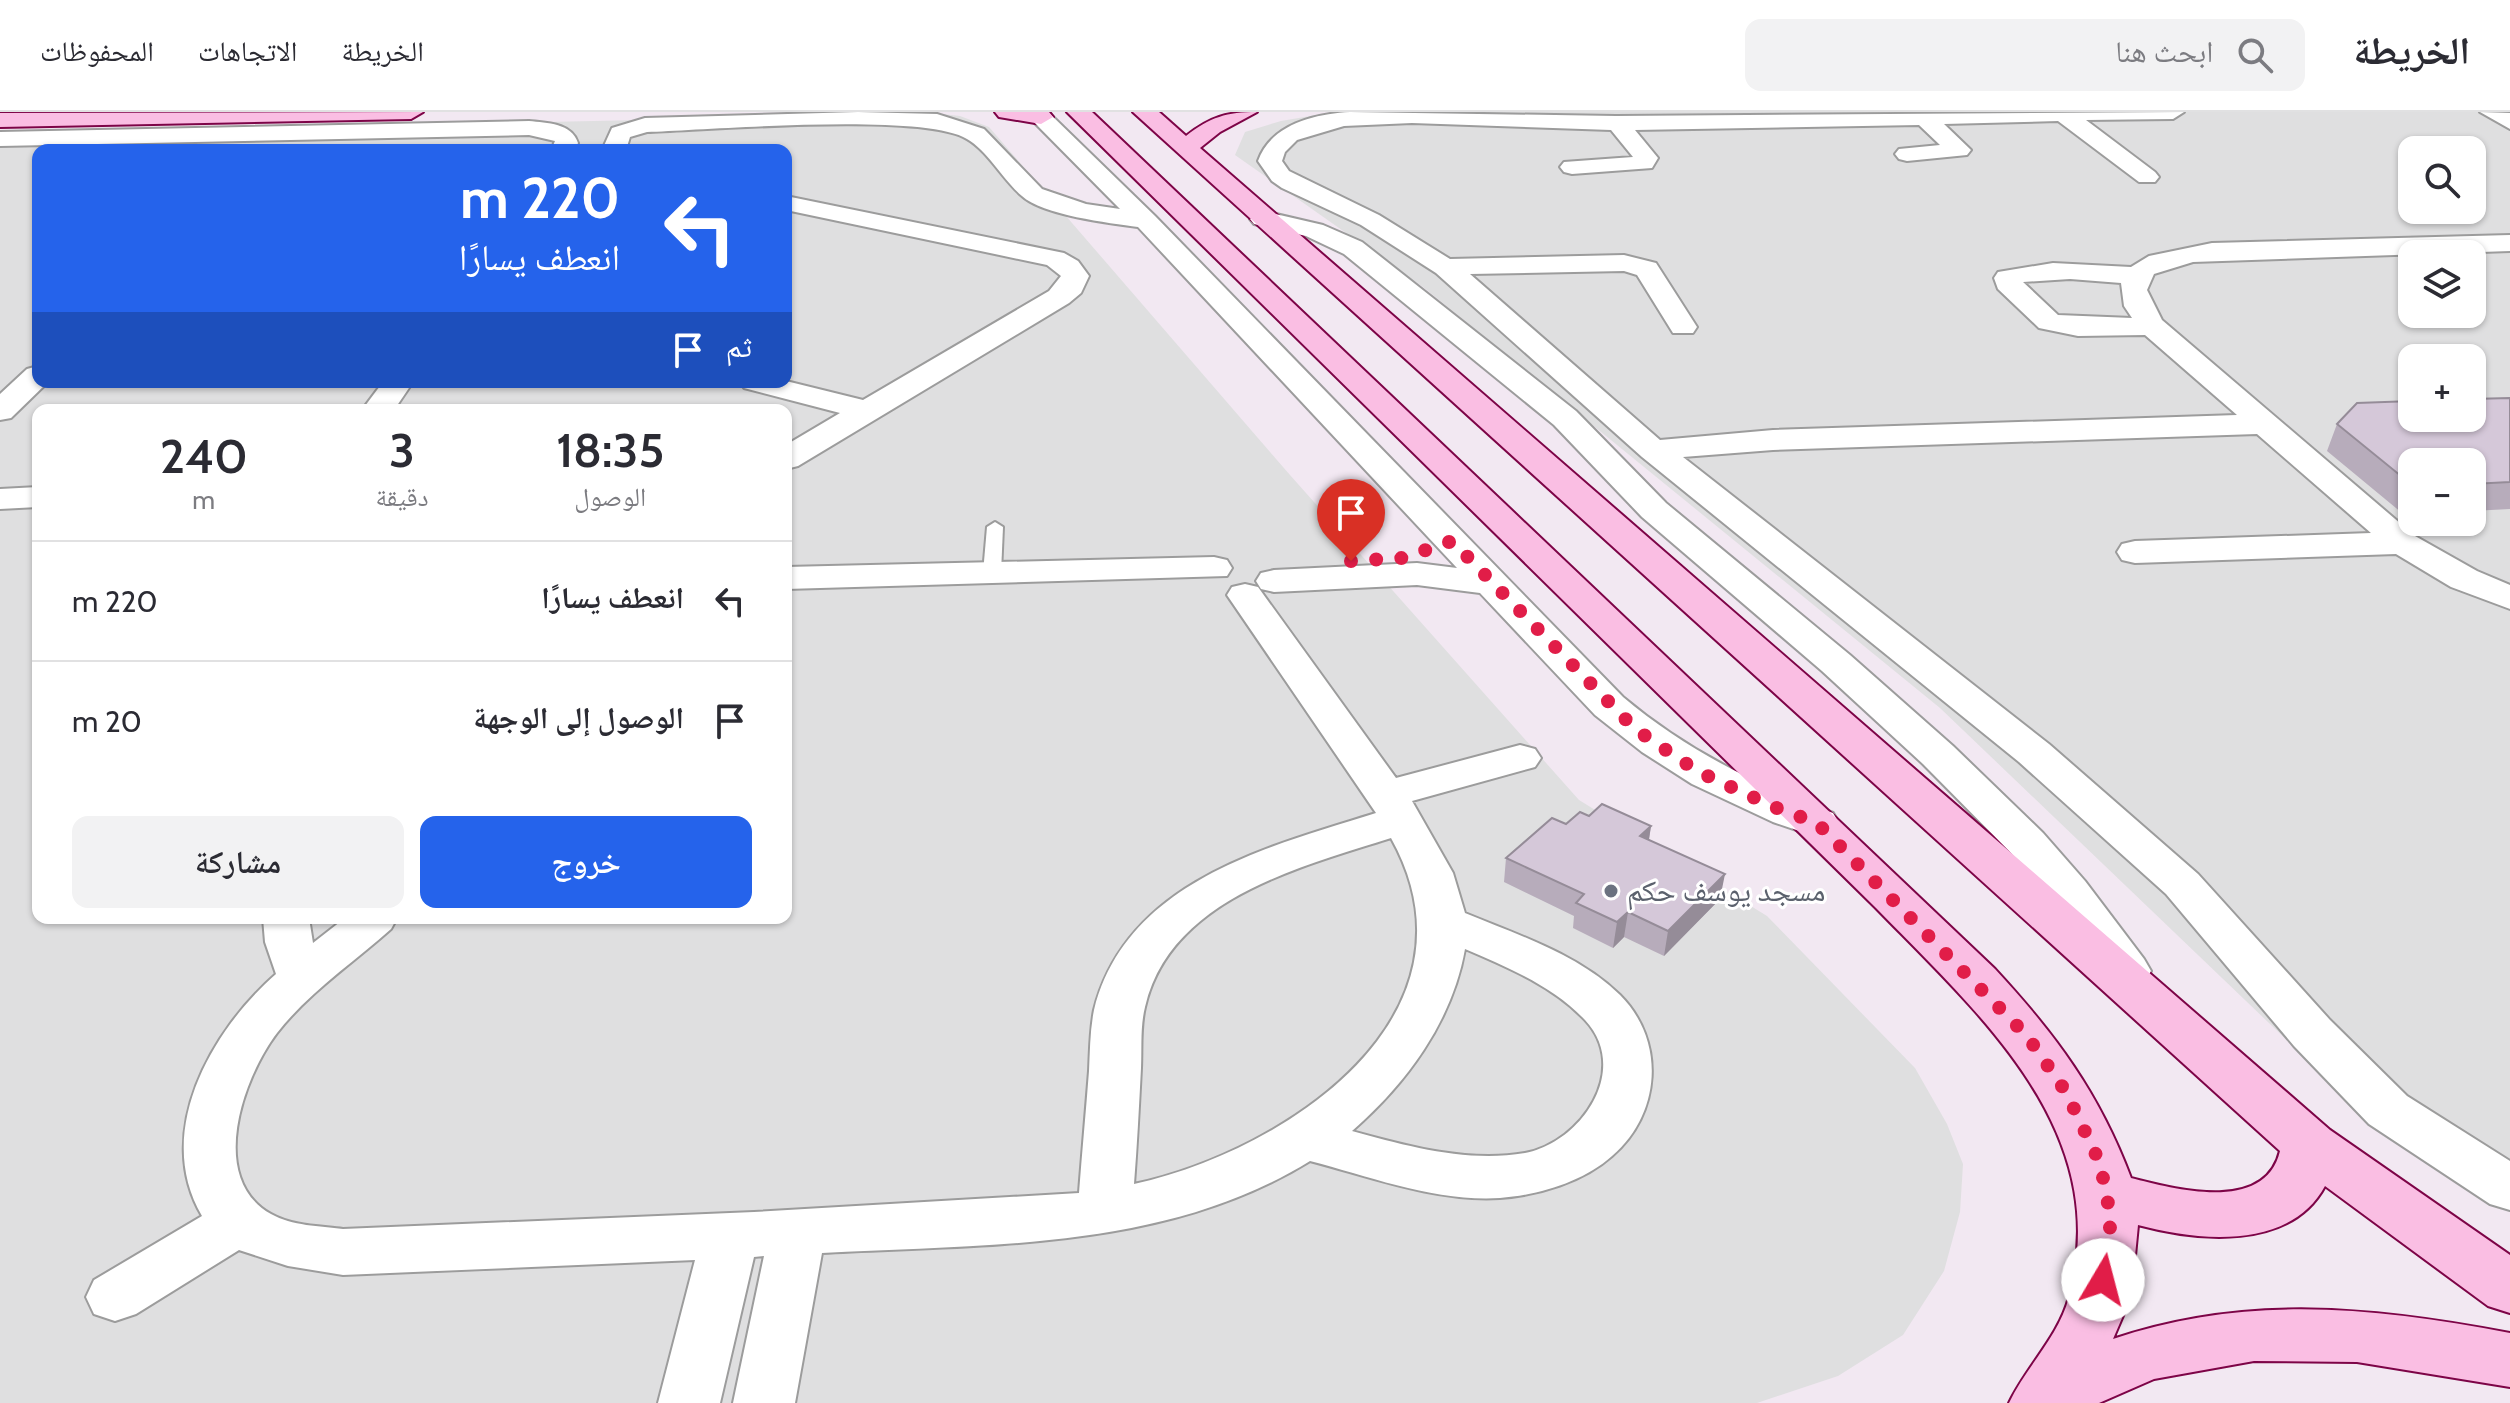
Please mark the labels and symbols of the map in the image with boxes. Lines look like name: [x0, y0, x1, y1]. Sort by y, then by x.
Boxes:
pin: [1317, 479, 1385, 561]
place label: مسجد يوسف حكم: [1627, 872, 1826, 911]
marker: مسجد يوسف حكم: [1602, 882, 1620, 900]
position arrow: [2061, 1238, 2145, 1322]

